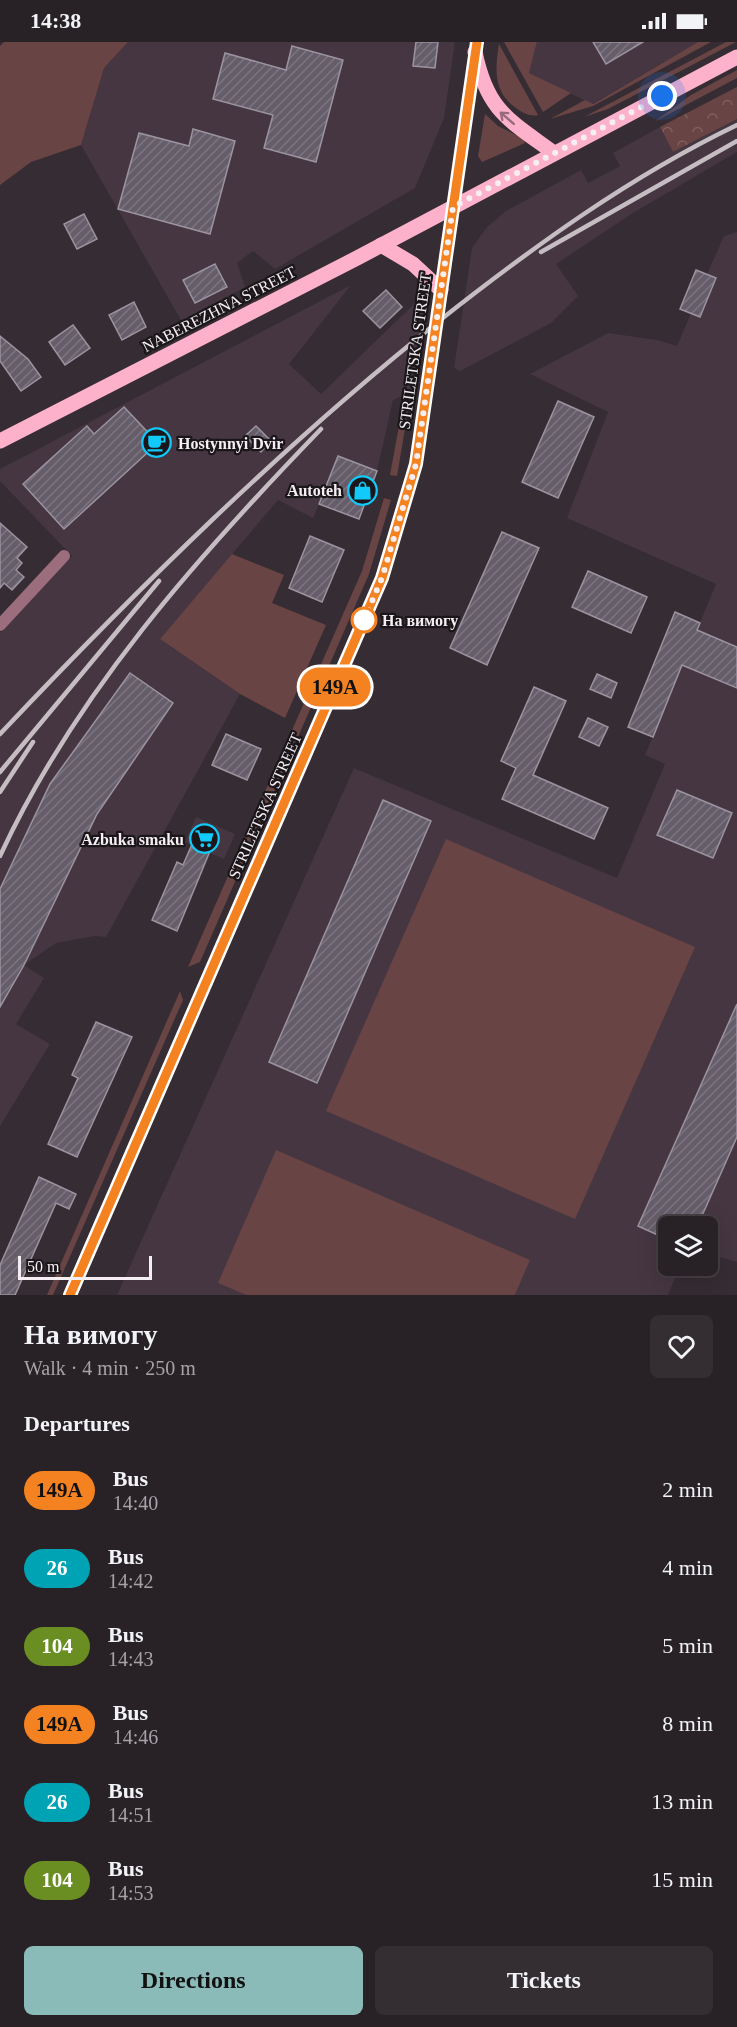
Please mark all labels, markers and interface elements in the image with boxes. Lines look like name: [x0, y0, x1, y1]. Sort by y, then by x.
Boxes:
text: 14:38: [30, 8, 81, 33]
your location: [647, 81, 677, 111]
one-way arrow: [500, 111, 515, 125]
street label: NABEREZHNA STREET: [139, 263, 299, 355]
street label: STRILETSKA STREET: [396, 271, 434, 430]
cafe icon: Hostynnyi Dvir: [141, 427, 173, 459]
place label: Hostynnyi Dvir: [178, 435, 283, 453]
shop icon: Autoteh: [347, 474, 379, 506]
place label: Autoteh: [287, 482, 342, 499]
marker: На вимогу: [351, 607, 377, 633]
place label: На вимогу: [382, 612, 458, 630]
line badge: 149А: [293, 668, 377, 706]
text: 149А: [312, 675, 358, 699]
street label: STRILETSKA STREET: [225, 730, 305, 882]
supermarket icon: Azbuka smaku: [189, 823, 221, 855]
place label: Azbuka smaku: [81, 831, 184, 848]
map controls: [658, 1216, 718, 1276]
button: layers: [658, 1216, 718, 1276]
scale bar: [18, 1253, 152, 1280]
text: 50 m: [27, 1258, 59, 1275]
button: heart: [650, 1315, 713, 1378]
text: На вимогу: [24, 1319, 157, 1350]
text: Walk · 4 min · 250 m: [24, 1357, 196, 1379]
text: Departures: [24, 1411, 130, 1436]
text: Bus: [113, 1466, 148, 1491]
text: 2 min: [662, 1477, 713, 1502]
text: 149А: [36, 1478, 83, 1502]
text: 14:40: [113, 1492, 158, 1514]
text: Bus: [108, 1544, 143, 1569]
text: 4 min: [662, 1555, 713, 1580]
text: 26: [47, 1556, 68, 1580]
text: 14:42: [108, 1570, 154, 1592]
text: Bus: [108, 1622, 143, 1647]
text: 5 min: [662, 1633, 713, 1658]
text: 104: [41, 1634, 73, 1658]
text: 14:43: [108, 1648, 154, 1670]
text: Bus: [113, 1700, 148, 1725]
text: 8 min: [662, 1711, 713, 1736]
text: 149А: [36, 1712, 83, 1736]
text: 14:46: [113, 1726, 158, 1748]
text: Bus: [108, 1778, 143, 1803]
text: 13 min: [651, 1789, 713, 1814]
text: 26: [47, 1790, 68, 1814]
text: 14:51: [108, 1804, 154, 1826]
text: Bus: [108, 1856, 143, 1881]
text: 15 min: [651, 1867, 713, 1892]
text: 104: [41, 1868, 73, 1892]
text: 14:53: [108, 1882, 154, 1904]
button: Directions: [24, 1946, 363, 2015]
button: Tickets: [375, 1946, 713, 2015]

